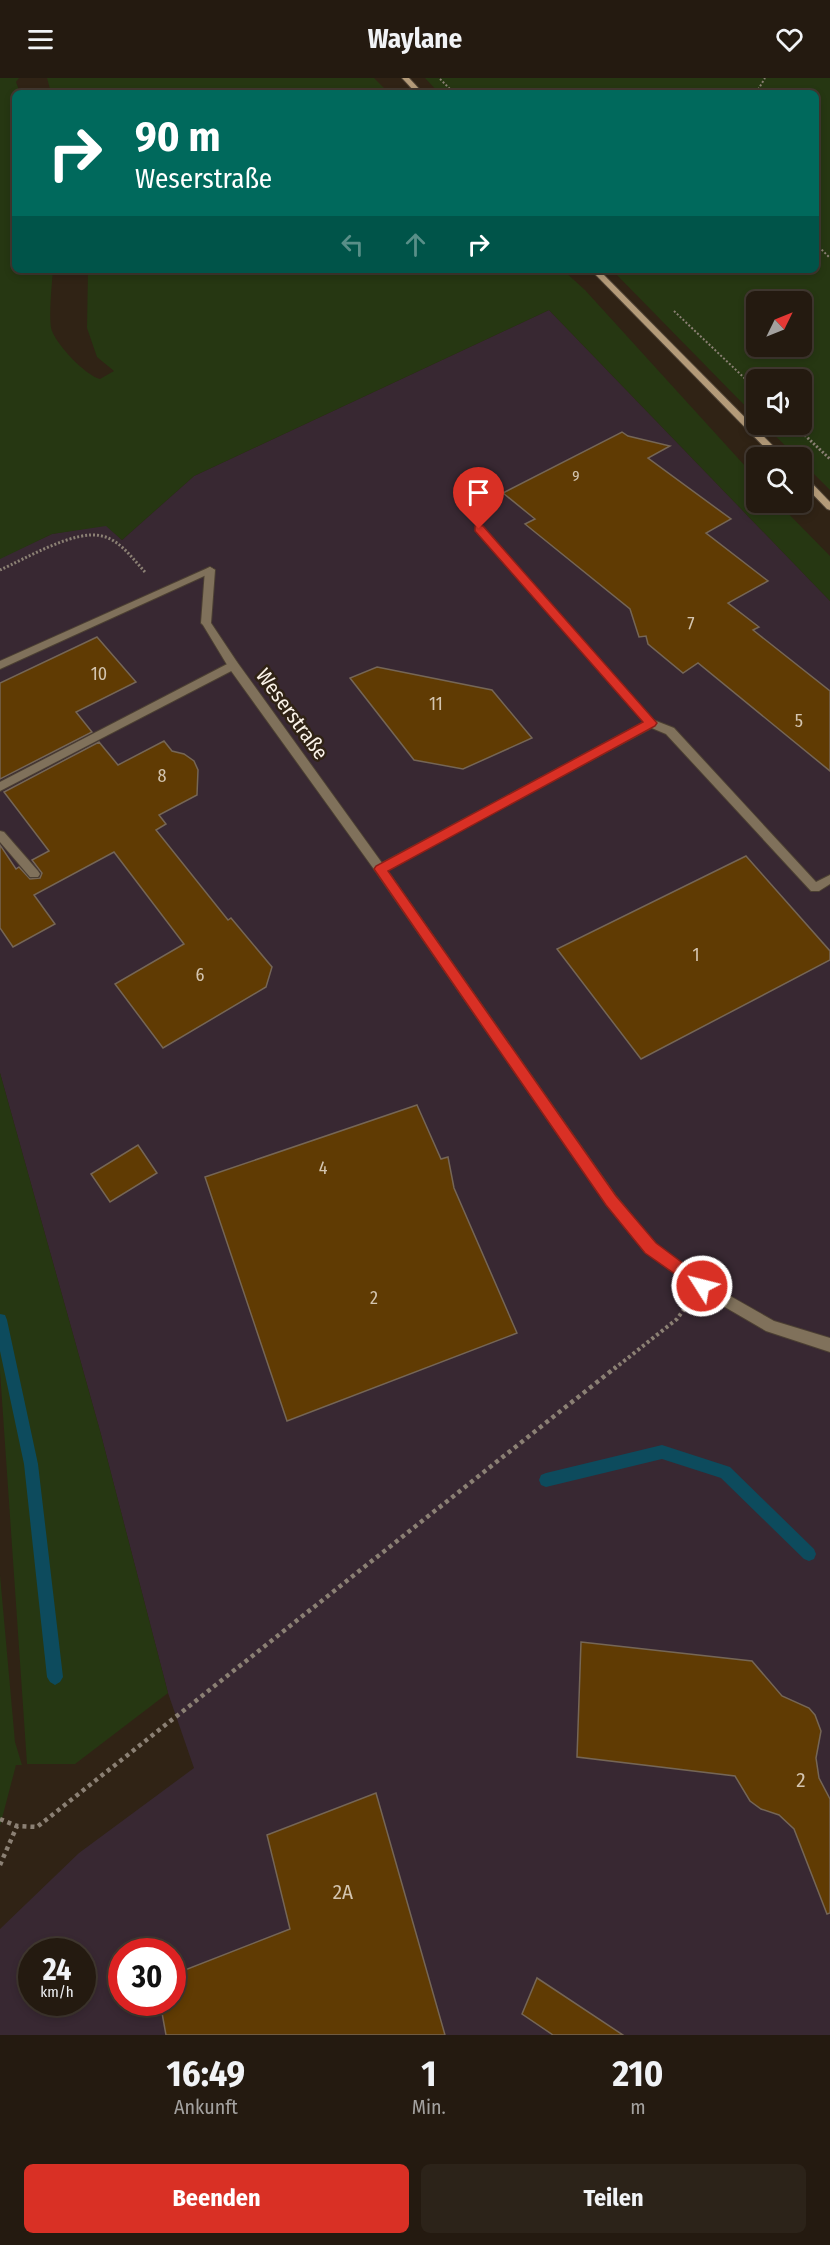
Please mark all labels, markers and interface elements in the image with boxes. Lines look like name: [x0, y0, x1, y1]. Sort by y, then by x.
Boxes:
icon: menu: [24, 23, 57, 56]
text: Waylane: [368, 23, 462, 55]
icon: heart: [773, 23, 806, 56]
text: 90 m: [135, 112, 220, 162]
icon: right: [36, 114, 114, 192]
text: Weserstraße: [135, 163, 272, 195]
icon: left: [336, 228, 369, 261]
icon: ahead: [399, 228, 432, 261]
icon: right: [462, 228, 495, 261]
north arrow: [746, 291, 812, 357]
map controls: [746, 291, 812, 513]
button: sound: [746, 369, 812, 435]
button: search: [746, 447, 812, 513]
pin: [453, 467, 504, 529]
house number: 9: [572, 467, 580, 485]
icon: arrive: [462, 476, 495, 509]
house number: 7: [687, 613, 695, 635]
house number: 10: [91, 663, 107, 685]
street label: Weserstraße: [250, 663, 334, 765]
house number: 11: [429, 693, 443, 715]
house number: 5: [795, 710, 803, 732]
house number: 8: [158, 765, 167, 787]
house number: 1: [692, 944, 700, 966]
house number: 6: [196, 964, 205, 986]
house number: 4: [319, 1157, 328, 1179]
position arrow: [670, 1254, 734, 1318]
house number: 2: [370, 1287, 378, 1309]
house number: 2: [796, 1767, 806, 1793]
house number: 2A: [333, 1879, 353, 1905]
speed limit sign: 30: [108, 1938, 186, 2016]
text: 24: [43, 1952, 71, 1988]
text: km/h: [40, 1983, 74, 2001]
text: 16:49: [167, 2052, 245, 2096]
text: 1: [421, 2052, 436, 2096]
text: 210: [612, 2052, 663, 2096]
text: Ankunft: [174, 2095, 238, 2119]
text: Min.: [412, 2095, 446, 2119]
text: m: [630, 2095, 646, 2119]
button: Beenden: [24, 2164, 409, 2233]
button: Teilen: [421, 2164, 806, 2233]

